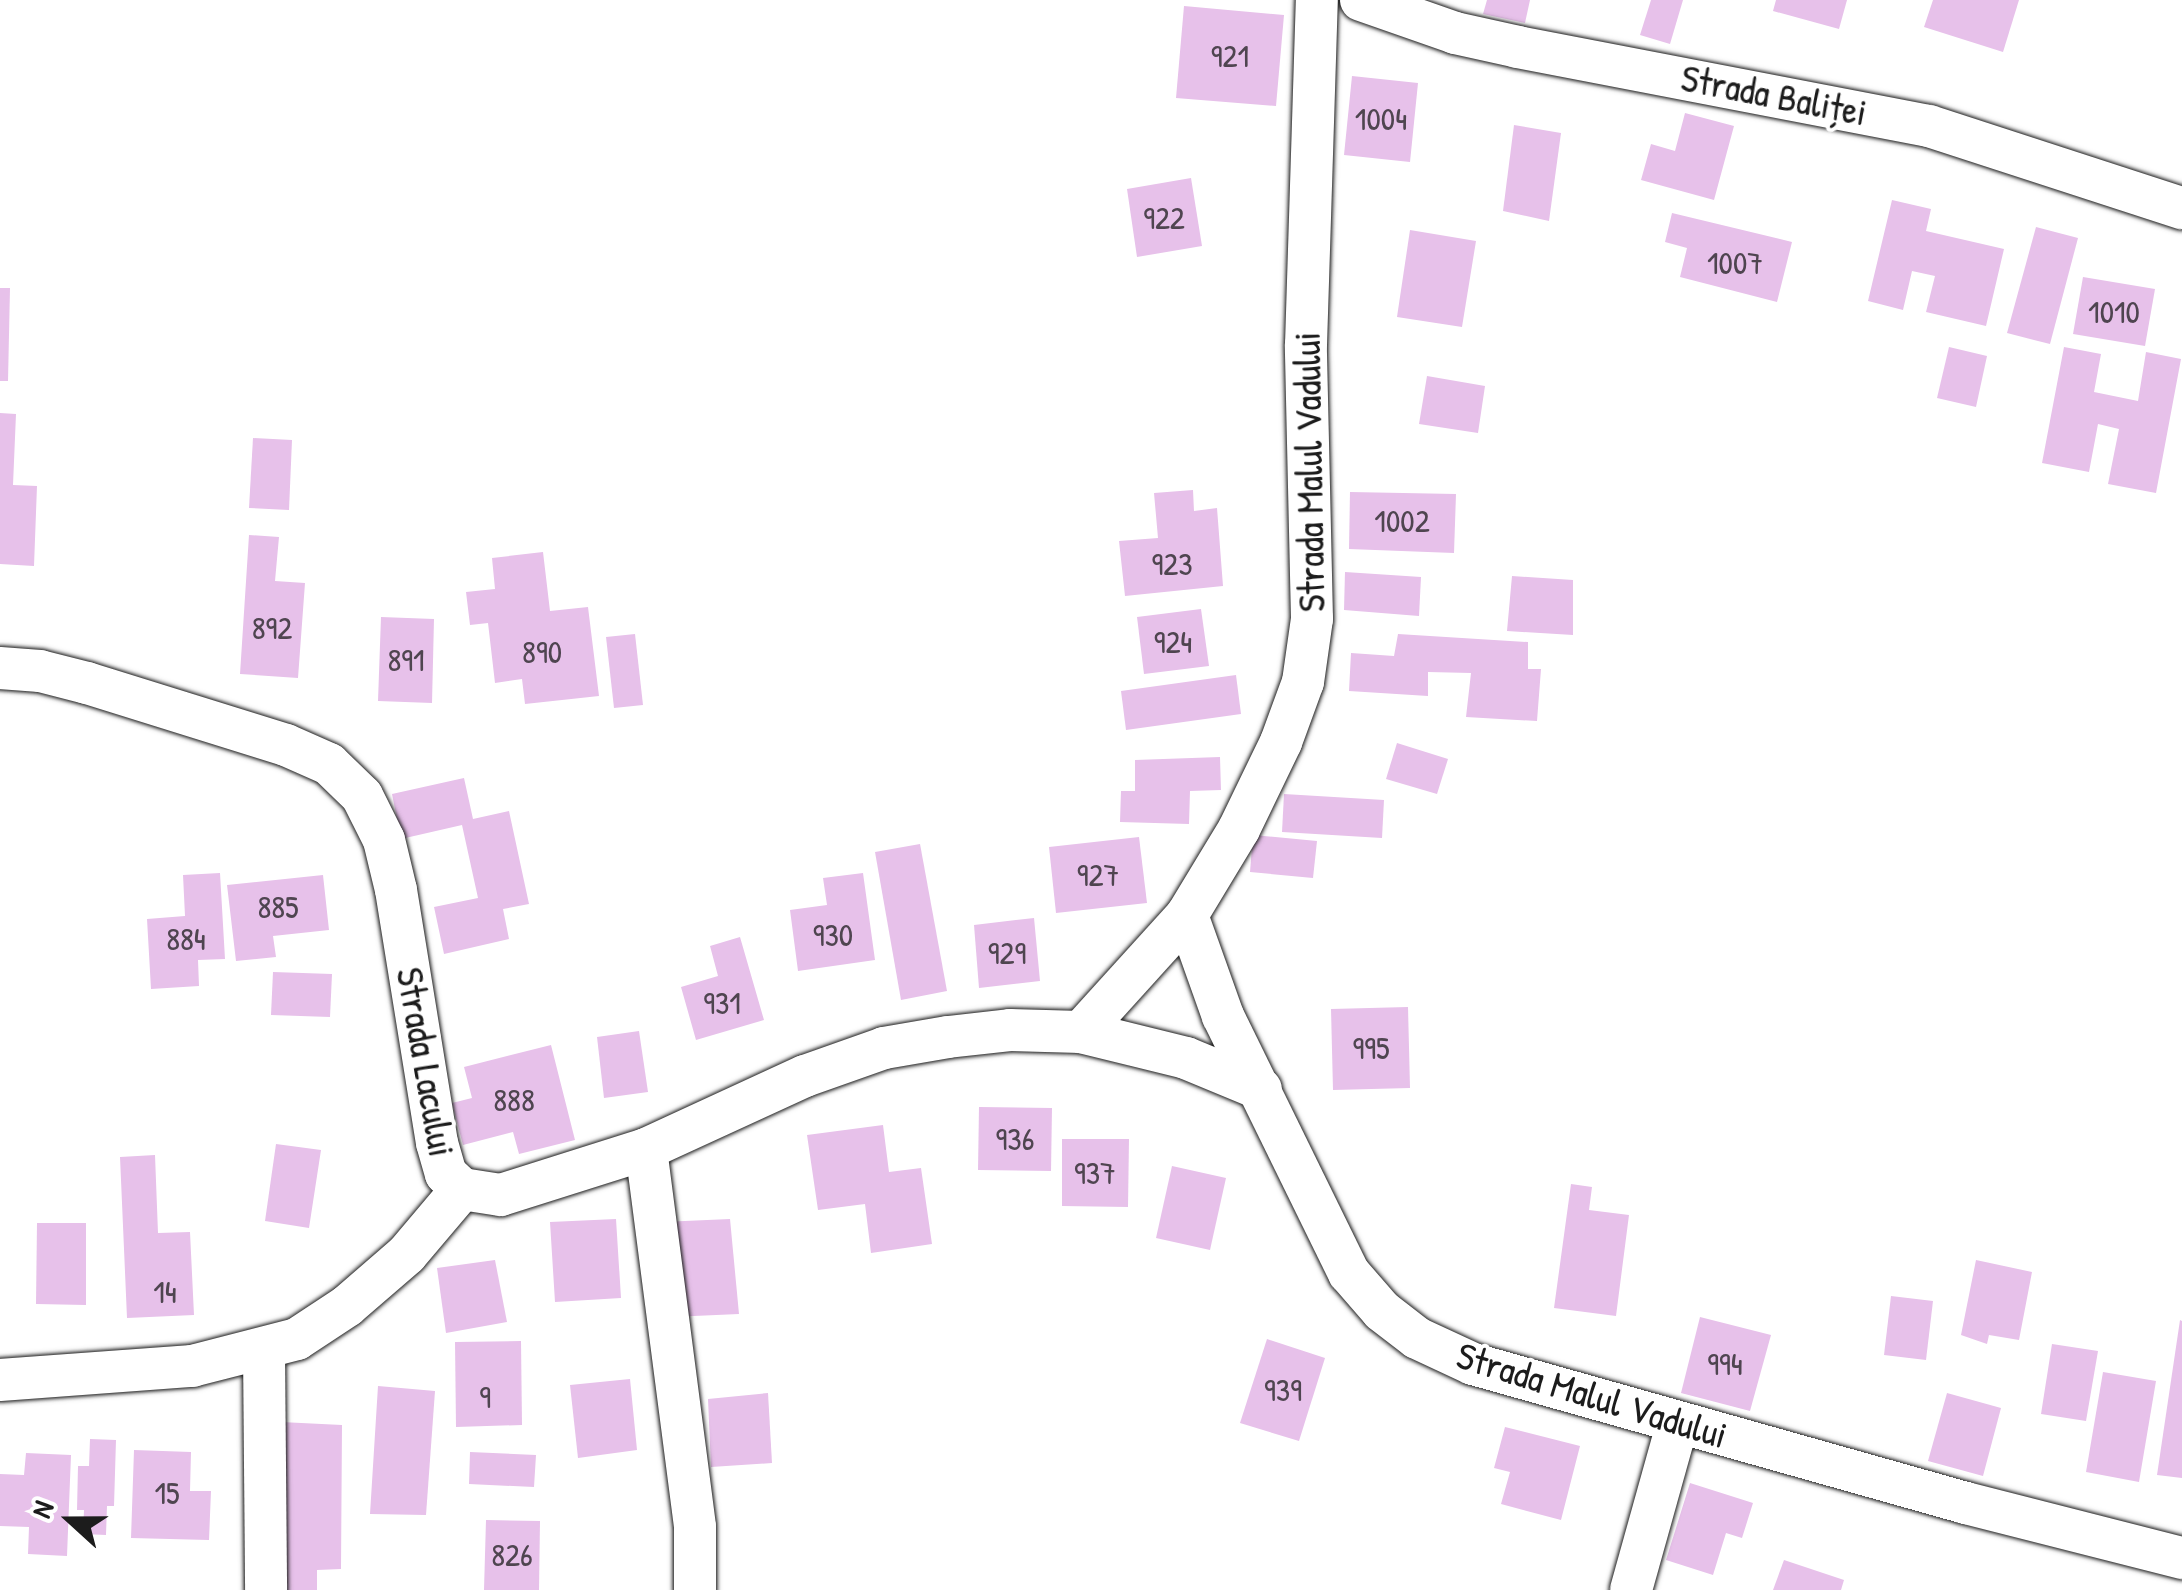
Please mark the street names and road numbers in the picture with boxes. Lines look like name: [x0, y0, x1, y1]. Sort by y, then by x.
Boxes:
street label: Strada Baliței: [1677, 55, 1871, 135]
street label: Strada Malul Vadului: [1284, 331, 1334, 613]
street label: Strada Lacului: [387, 964, 465, 1160]
street label: Strada Malul Vadului: [1451, 1332, 1733, 1458]

